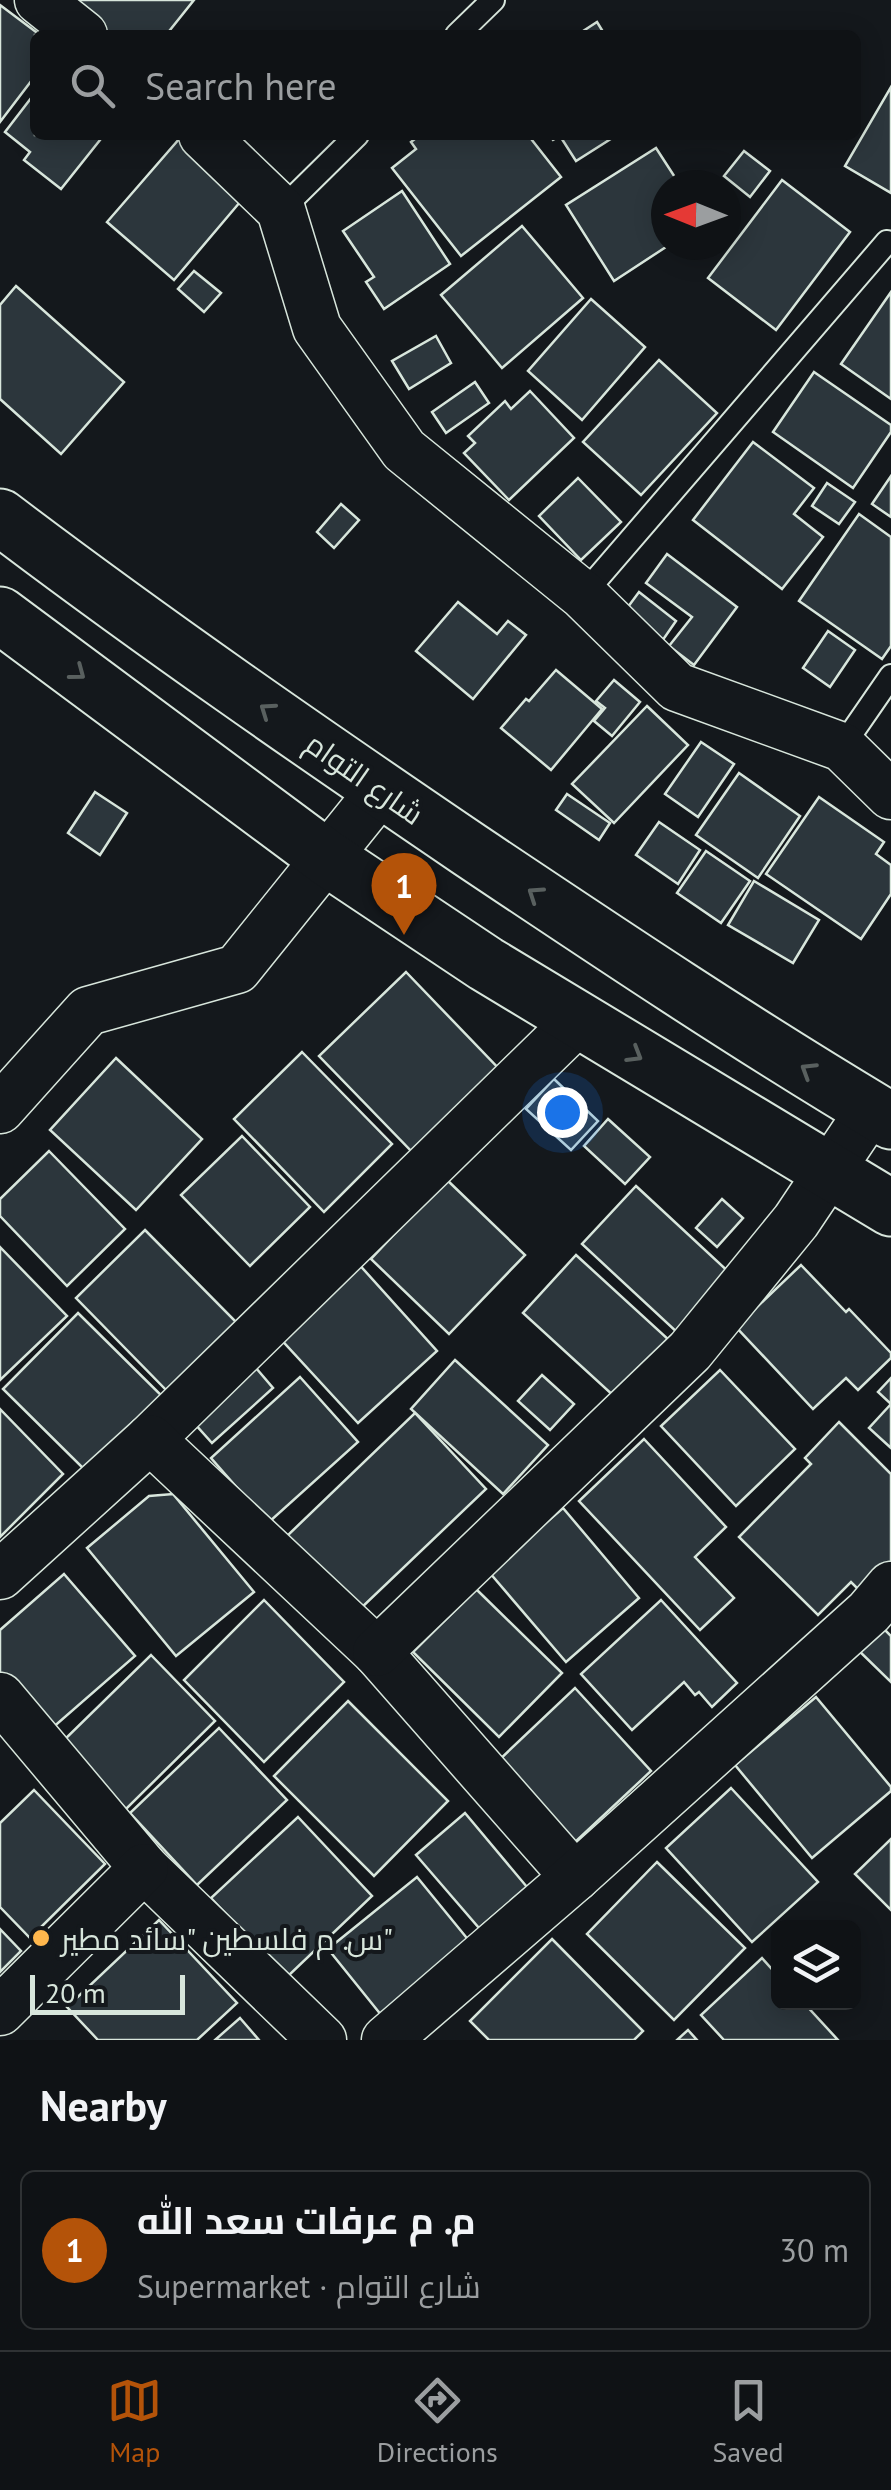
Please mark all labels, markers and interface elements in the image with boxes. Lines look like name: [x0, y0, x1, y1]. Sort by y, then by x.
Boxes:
search box: [30, 30, 861, 140]
icon: search: [65, 58, 120, 113]
text: Search here: [145, 61, 337, 110]
north arrow: [651, 170, 741, 260]
one-way arrow: [67, 662, 85, 679]
one-way arrow: [260, 704, 278, 722]
street label: شارع التوام: [297, 723, 432, 834]
pin: 1: [372, 852, 436, 935]
one-way arrow: [528, 887, 546, 906]
one-way arrow: [624, 1043, 642, 1062]
one-way arrow: [801, 1063, 819, 1082]
your location: [537, 1087, 588, 1138]
place label: س. م فلسطين "سائد مطير": [59, 1919, 393, 1960]
map controls: [771, 1920, 861, 2010]
button: layers: [771, 1920, 861, 2010]
marker: س. م فلسطين "سائد مطير": [30, 1927, 52, 1949]
scale bar: [30, 1970, 185, 2014]
text: 20 m: [45, 1974, 106, 2011]
text: Nearby: [40, 2078, 167, 2133]
text: م. م عرفات سعد الله: [137, 2195, 476, 2244]
text: 1: [65, 2229, 84, 2271]
text: 30 m: [780, 2229, 849, 2271]
text: Supermarket · شارع التوام: [137, 2265, 481, 2307]
tab: Map: [107, 2373, 162, 2470]
tab: Directions: [377, 2373, 498, 2470]
tab: Saved: [712, 2373, 784, 2470]

